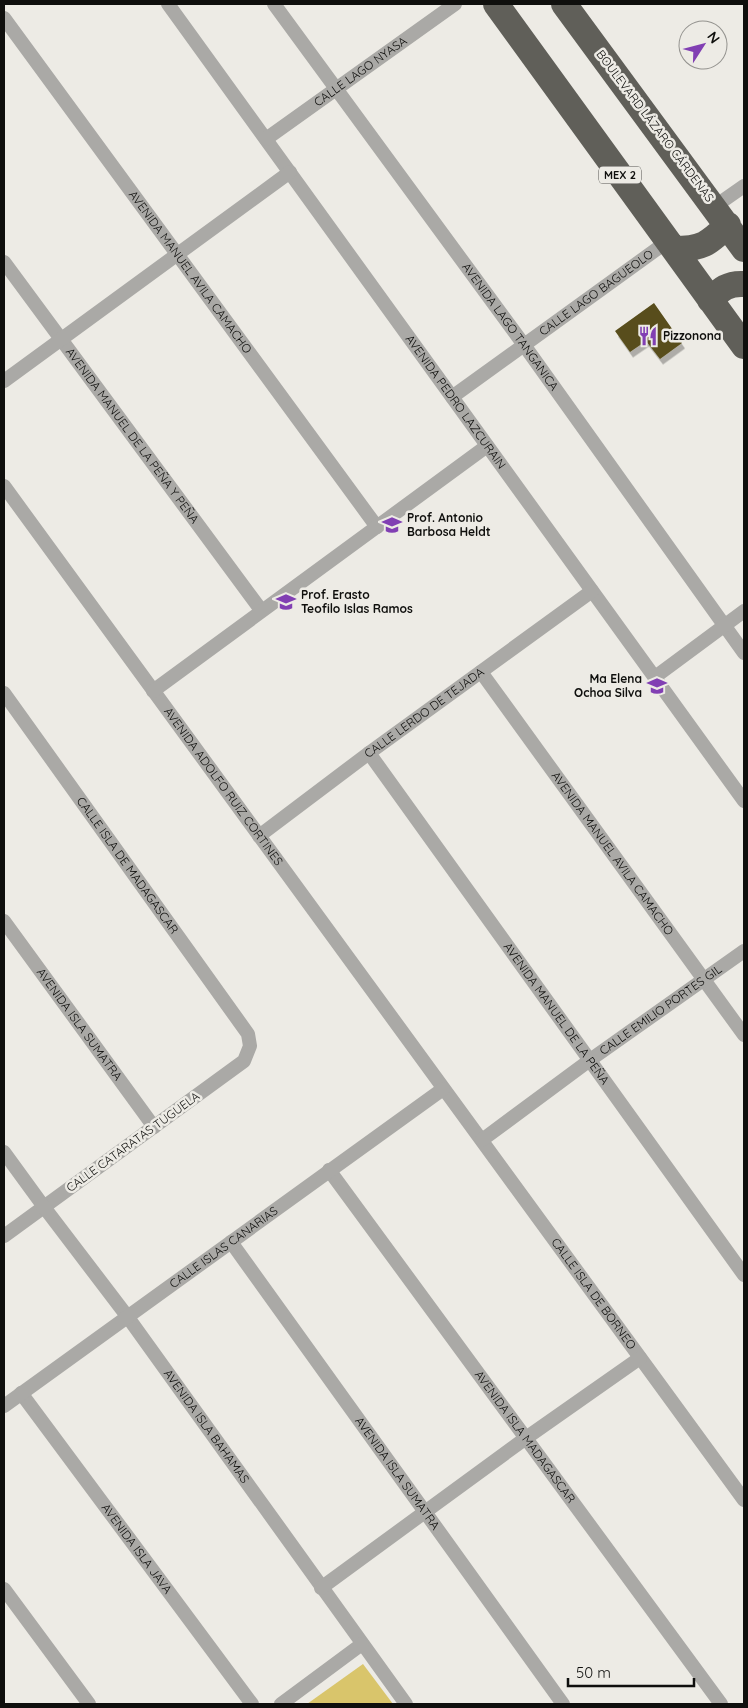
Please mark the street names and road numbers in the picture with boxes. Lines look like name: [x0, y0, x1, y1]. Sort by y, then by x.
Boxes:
street label: CALLE LAGO NYASA: [311, 33, 410, 109]
street label: BOULEVARD LÁZARO CÁRDENAS: [593, 47, 718, 205]
road number: MEX 2: [599, 166, 641, 184]
street label: AVENIDA MANUEL AVILA CAMACHO: [126, 187, 255, 356]
street label: CALLE LAGO BAGUEOLO: [536, 246, 656, 339]
street label: AVENIDA LAGO TANGANICA: [459, 260, 562, 394]
street label: AVENIDA PEDRO LAZCURAIN: [403, 332, 509, 472]
street label: AVENIDA MANUEL DE LA PEÑA Y PEÑA: [63, 345, 203, 527]
street label: CALLE LERDO DE TEJADA: [361, 664, 487, 761]
street label: AVENIDA ADOLFO RUIZ CORTINES: [161, 704, 287, 868]
street label: AVENIDA MANUEL AVILA CAMACHO: [549, 768, 677, 938]
street label: CALLE ISLA DE MADAGASCAR: [74, 794, 182, 937]
street label: AVENIDA MANUEL DE LA PEÑA: [501, 940, 613, 1087]
street label: CALLE EMILIO PORTES GIL: [596, 961, 725, 1058]
street label: AVENIDA ISLA SUMATRA: [34, 965, 126, 1084]
street label: CALLE CATARATAS TUGUELA: [63, 1088, 202, 1195]
street label: CALLE ISLAS CANARIAS: [166, 1203, 281, 1291]
street label: CALLE ISLA DE BORNEO: [548, 1235, 640, 1352]
street label: AVENIDA ISLA BAHAMAS: [161, 1366, 253, 1486]
street label: AVENIDA ISLA MADAGASCAR: [472, 1367, 579, 1506]
street label: AVENIDA ISLA SUMATRA: [352, 1414, 444, 1533]
street label: AVENIDA ISLA JAVA: [99, 1500, 176, 1597]

